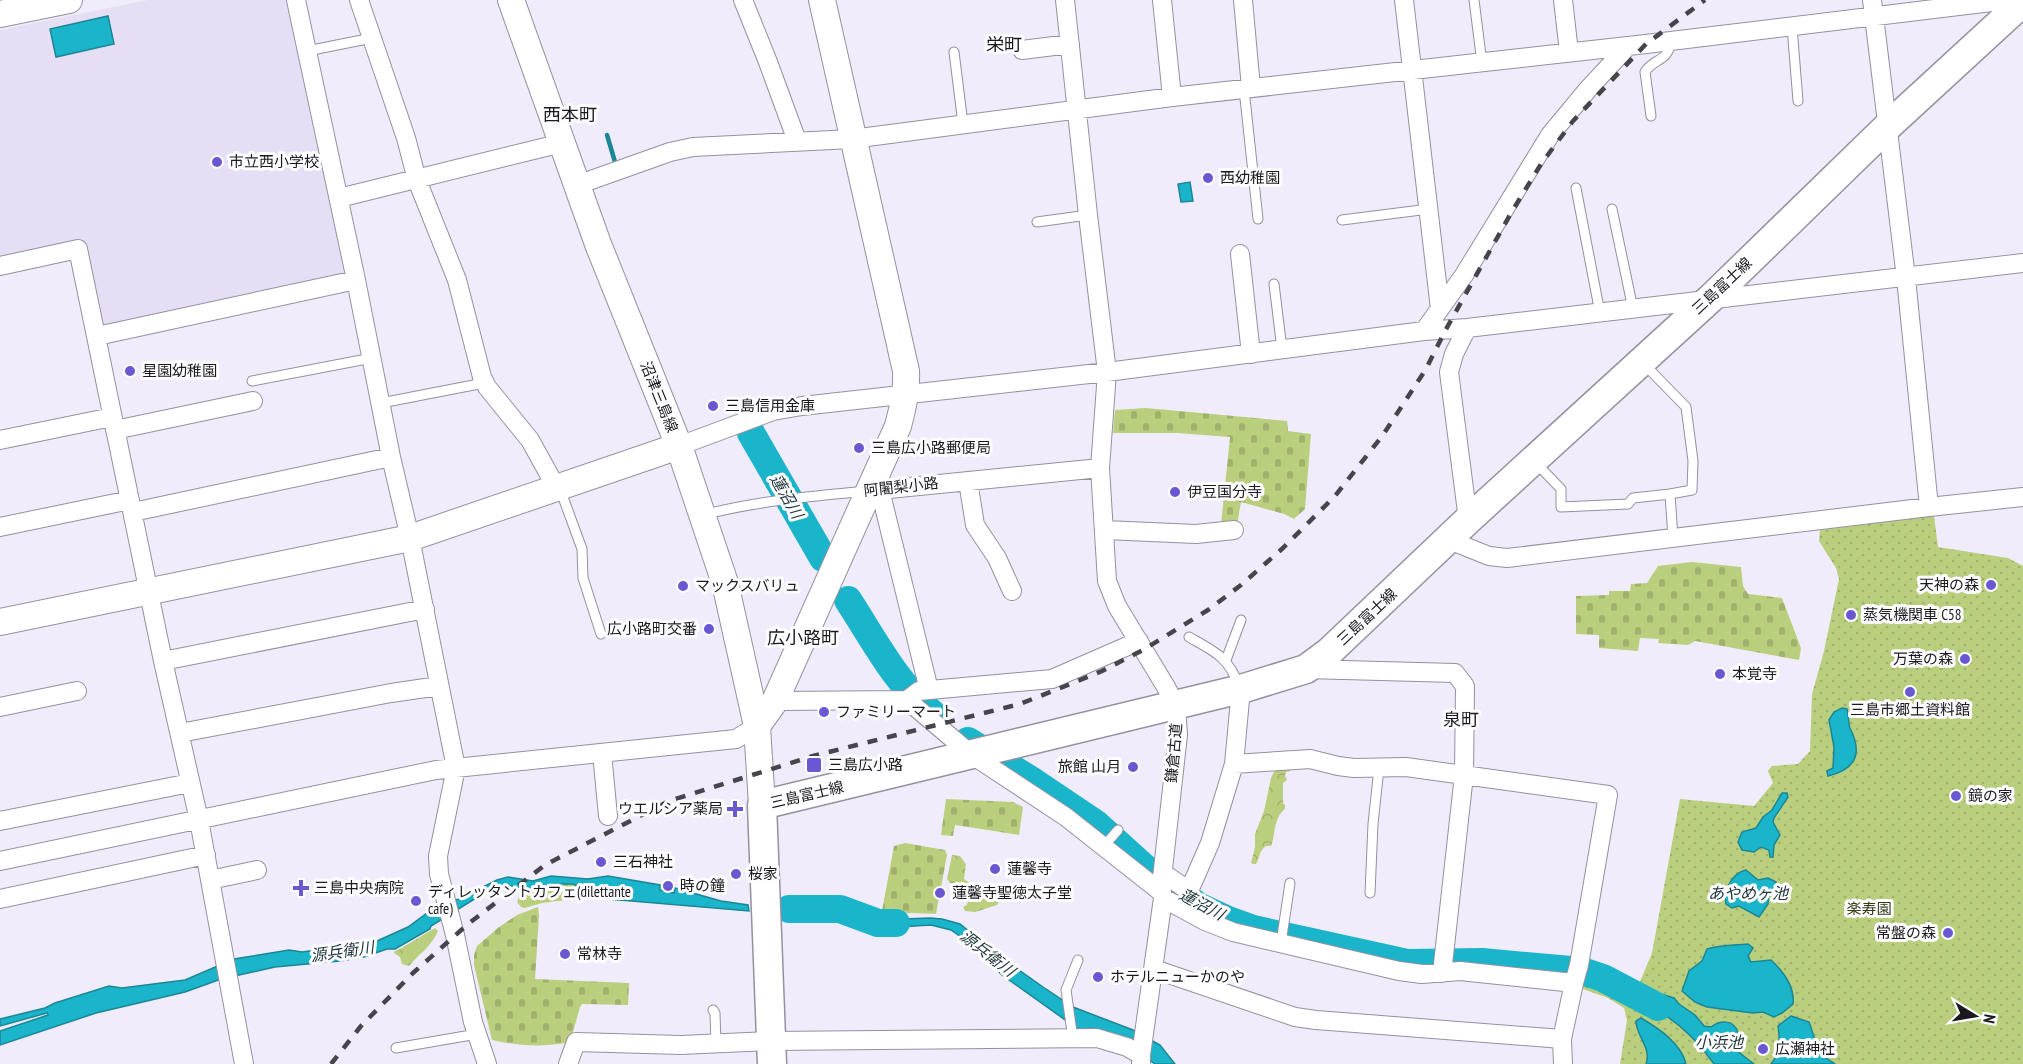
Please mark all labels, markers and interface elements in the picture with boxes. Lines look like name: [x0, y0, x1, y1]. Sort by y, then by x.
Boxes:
district label: 栄町: [986, 33, 1022, 56]
district label: 西本町: [543, 103, 597, 126]
place label: 市立西小学校: [229, 152, 319, 171]
marker: 市立西小学校: [210, 155, 224, 169]
place label: 西幼稚園: [1220, 168, 1280, 187]
marker: 西幼稚園: [1201, 171, 1215, 185]
street label: 三島富士線: [1688, 253, 1756, 318]
street label: 沼津三島線: [637, 358, 682, 435]
place label: 星園幼稚園: [142, 361, 217, 380]
marker: 星園幼稚園: [123, 364, 137, 378]
place label: 三島信用金庫: [725, 396, 815, 415]
marker: 三島信用金庫: [706, 399, 720, 413]
place label: 三島広小路郵便局: [871, 438, 991, 457]
marker: 三島広小路郵便局: [852, 441, 866, 455]
water label: 蓮沼川: [766, 470, 809, 524]
street label: 阿闍梨小路: [863, 473, 939, 500]
place label: 伊豆国分寺: [1187, 482, 1262, 501]
marker: 伊豆国分寺: [1168, 485, 1182, 499]
place label: 天神の森: [1919, 575, 1979, 594]
place label: マックスバリュ: [695, 576, 800, 595]
marker: 天神の森: [1984, 578, 1998, 592]
marker: マックスバリュ: [676, 579, 690, 593]
street label: 三島富士線: [1333, 584, 1401, 649]
place label: 蒸気機関車 C58: [1863, 605, 1962, 624]
marker: 蒸気機関車 C58: [1844, 608, 1858, 622]
place label: 広小路町交番: [607, 619, 697, 638]
marker: 広小路町交番: [702, 622, 716, 636]
district label: 広小路町: [767, 626, 839, 649]
place label: 万葉の森: [1893, 649, 1953, 668]
marker: 万葉の森: [1958, 652, 1972, 666]
place label: 本覚寺: [1732, 664, 1777, 683]
marker: 本覚寺: [1713, 667, 1727, 681]
marker: 三島市郷土資料館: [1903, 685, 1917, 699]
place label: 三島市郷土資料館: [1850, 700, 1970, 719]
place label: ファミリーマート: [836, 702, 956, 721]
marker: ファミリーマート: [817, 705, 831, 719]
district label: 泉町: [1443, 708, 1479, 731]
street label: 鎌倉古道: [1161, 722, 1186, 784]
place label: 三島広小路: [828, 755, 903, 774]
marker: 三島広小路: [805, 756, 823, 774]
place label: 旅館 山月: [1058, 757, 1121, 776]
marker: 旅館 山月: [1126, 760, 1140, 774]
street label: 三島富士線: [768, 777, 846, 812]
place label: 鏡の家: [1968, 786, 2013, 805]
marker: 鏡の家: [1949, 789, 1963, 803]
place label: ウエルシア薬局: [618, 799, 723, 818]
marker: ウエルシア薬局: [728, 802, 742, 816]
place label: 三石神社: [613, 852, 673, 871]
marker: 三石神社: [594, 855, 608, 869]
place label: 蓮馨寺: [1007, 859, 1052, 878]
marker: 蓮馨寺: [988, 862, 1002, 876]
place label: 桜家: [748, 864, 778, 883]
marker: 桜家: [729, 867, 743, 881]
place label: 時の鐘: [680, 876, 725, 895]
place label: 三島中央病院: [314, 878, 404, 897]
marker: 三島中央病院: [292, 879, 310, 897]
marker: 時の鐘: [661, 879, 675, 893]
place label: ディレッタントカフェ(dilettante cafe): [428, 882, 631, 918]
place label: 蓮馨寺聖徳太子堂: [952, 883, 1072, 902]
water label: あやめヶ池: [1708, 883, 1790, 903]
water label: 蓮沼川: [1176, 884, 1230, 925]
marker: 蓮馨寺聖徳太子堂: [933, 886, 947, 900]
marker: ディレッタントカフェ(dilettante cafe): [409, 894, 423, 908]
park label: 楽寿園: [1846, 899, 1892, 918]
place label: 常盤の森: [1876, 923, 1936, 942]
water label: 源兵衛川: [957, 925, 1021, 982]
marker: 常盤の森: [1941, 926, 1955, 940]
water label: 源兵衛川: [309, 936, 377, 965]
place label: 常林寺: [577, 944, 622, 963]
marker: 常林寺: [558, 947, 572, 961]
place label: ホテルニューかのや: [1110, 967, 1245, 986]
marker: ホテルニューかのや: [1091, 970, 1105, 984]
north arrow: [1945, 986, 2005, 1046]
text: N: [1979, 1013, 2000, 1025]
water label: 小浜池: [1695, 1032, 1745, 1052]
place label: 広瀬神社: [1775, 1039, 1835, 1058]
marker: 広瀬神社: [1756, 1042, 1770, 1056]

